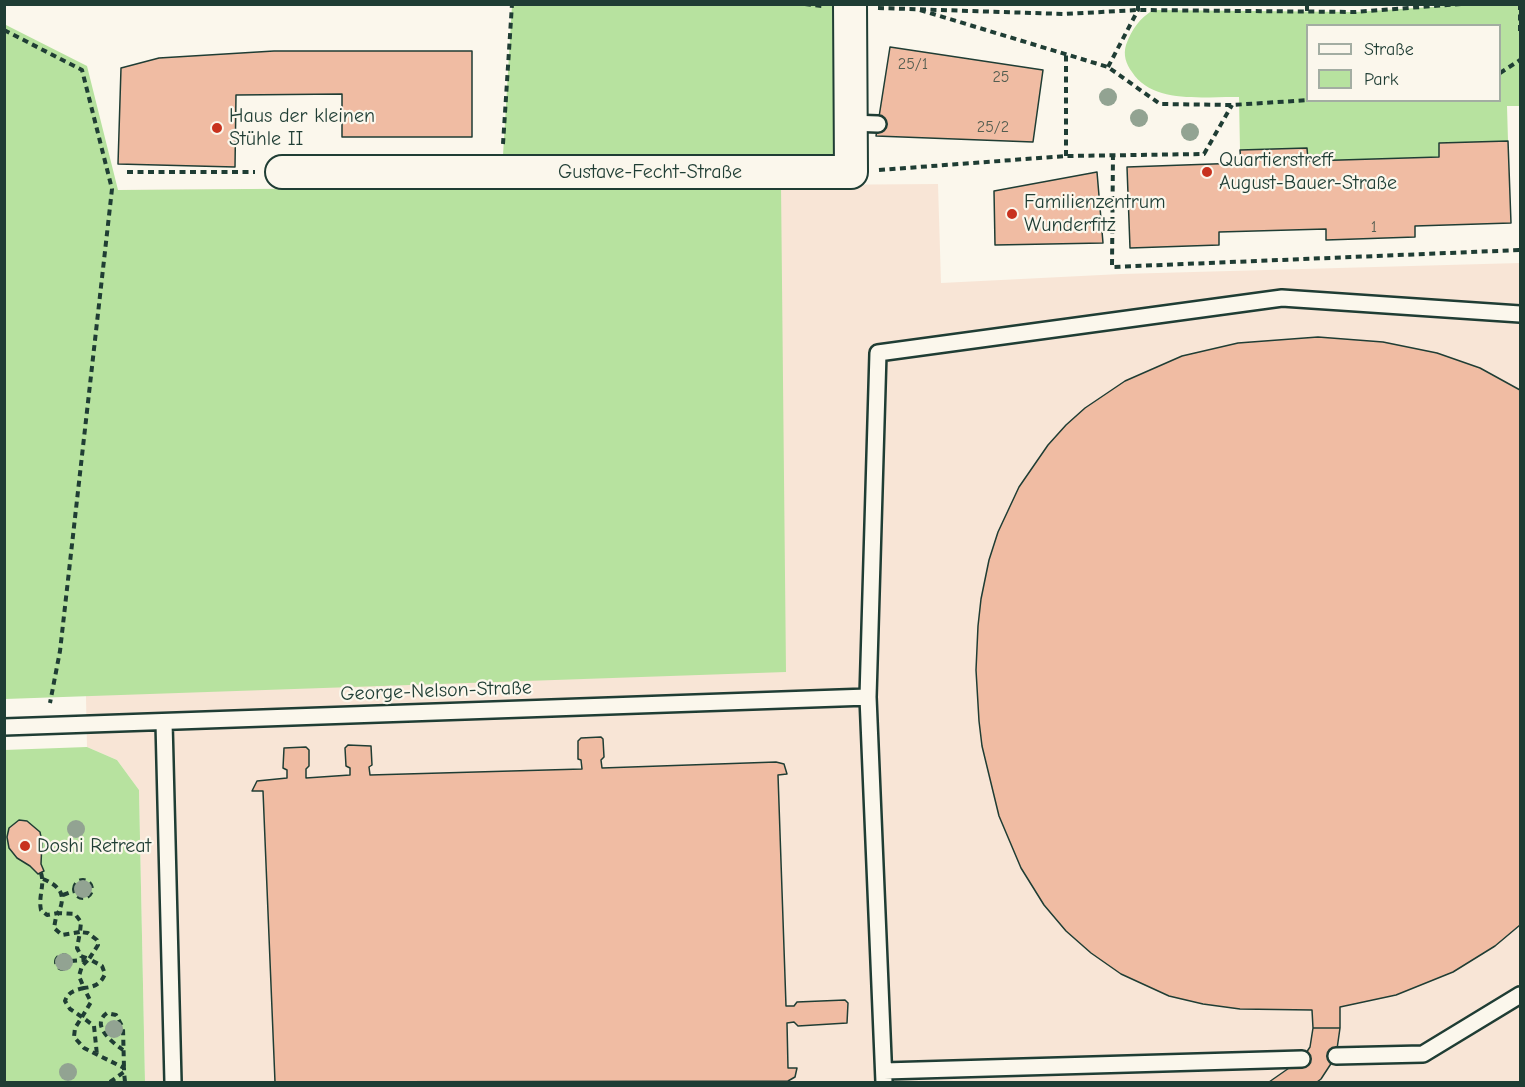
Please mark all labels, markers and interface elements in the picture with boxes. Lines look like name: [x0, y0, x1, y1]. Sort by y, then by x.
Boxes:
legend: [1306, 24, 1501, 102]
text: Straße: [1364, 39, 1414, 60]
house number: 25/1: [898, 54, 928, 74]
house number: 25: [992, 67, 1010, 87]
text: Park: [1364, 69, 1398, 90]
place label: Haus der kleinen Stühle II: [229, 104, 375, 151]
house number: 25/2: [977, 117, 1009, 137]
marker: Haus der kleinen Stühle II: [210, 121, 224, 135]
place label: Quartierstreff August-Bauer-Straße: [1219, 148, 1397, 195]
street label: Gustave-Fecht-Straße: [558, 160, 742, 184]
marker: Quartierstreff August-Bauer-Straße: [1200, 165, 1214, 179]
place label: Familienzentrum Wunderfitz: [1024, 190, 1166, 237]
marker: Familienzentrum Wunderfitz: [1005, 207, 1019, 221]
house number: 1: [1371, 217, 1377, 237]
street label: George-Nelson-Straße: [340, 676, 532, 706]
place label: Doshi Retreat: [37, 834, 151, 858]
marker: Doshi Retreat: [18, 839, 32, 853]

